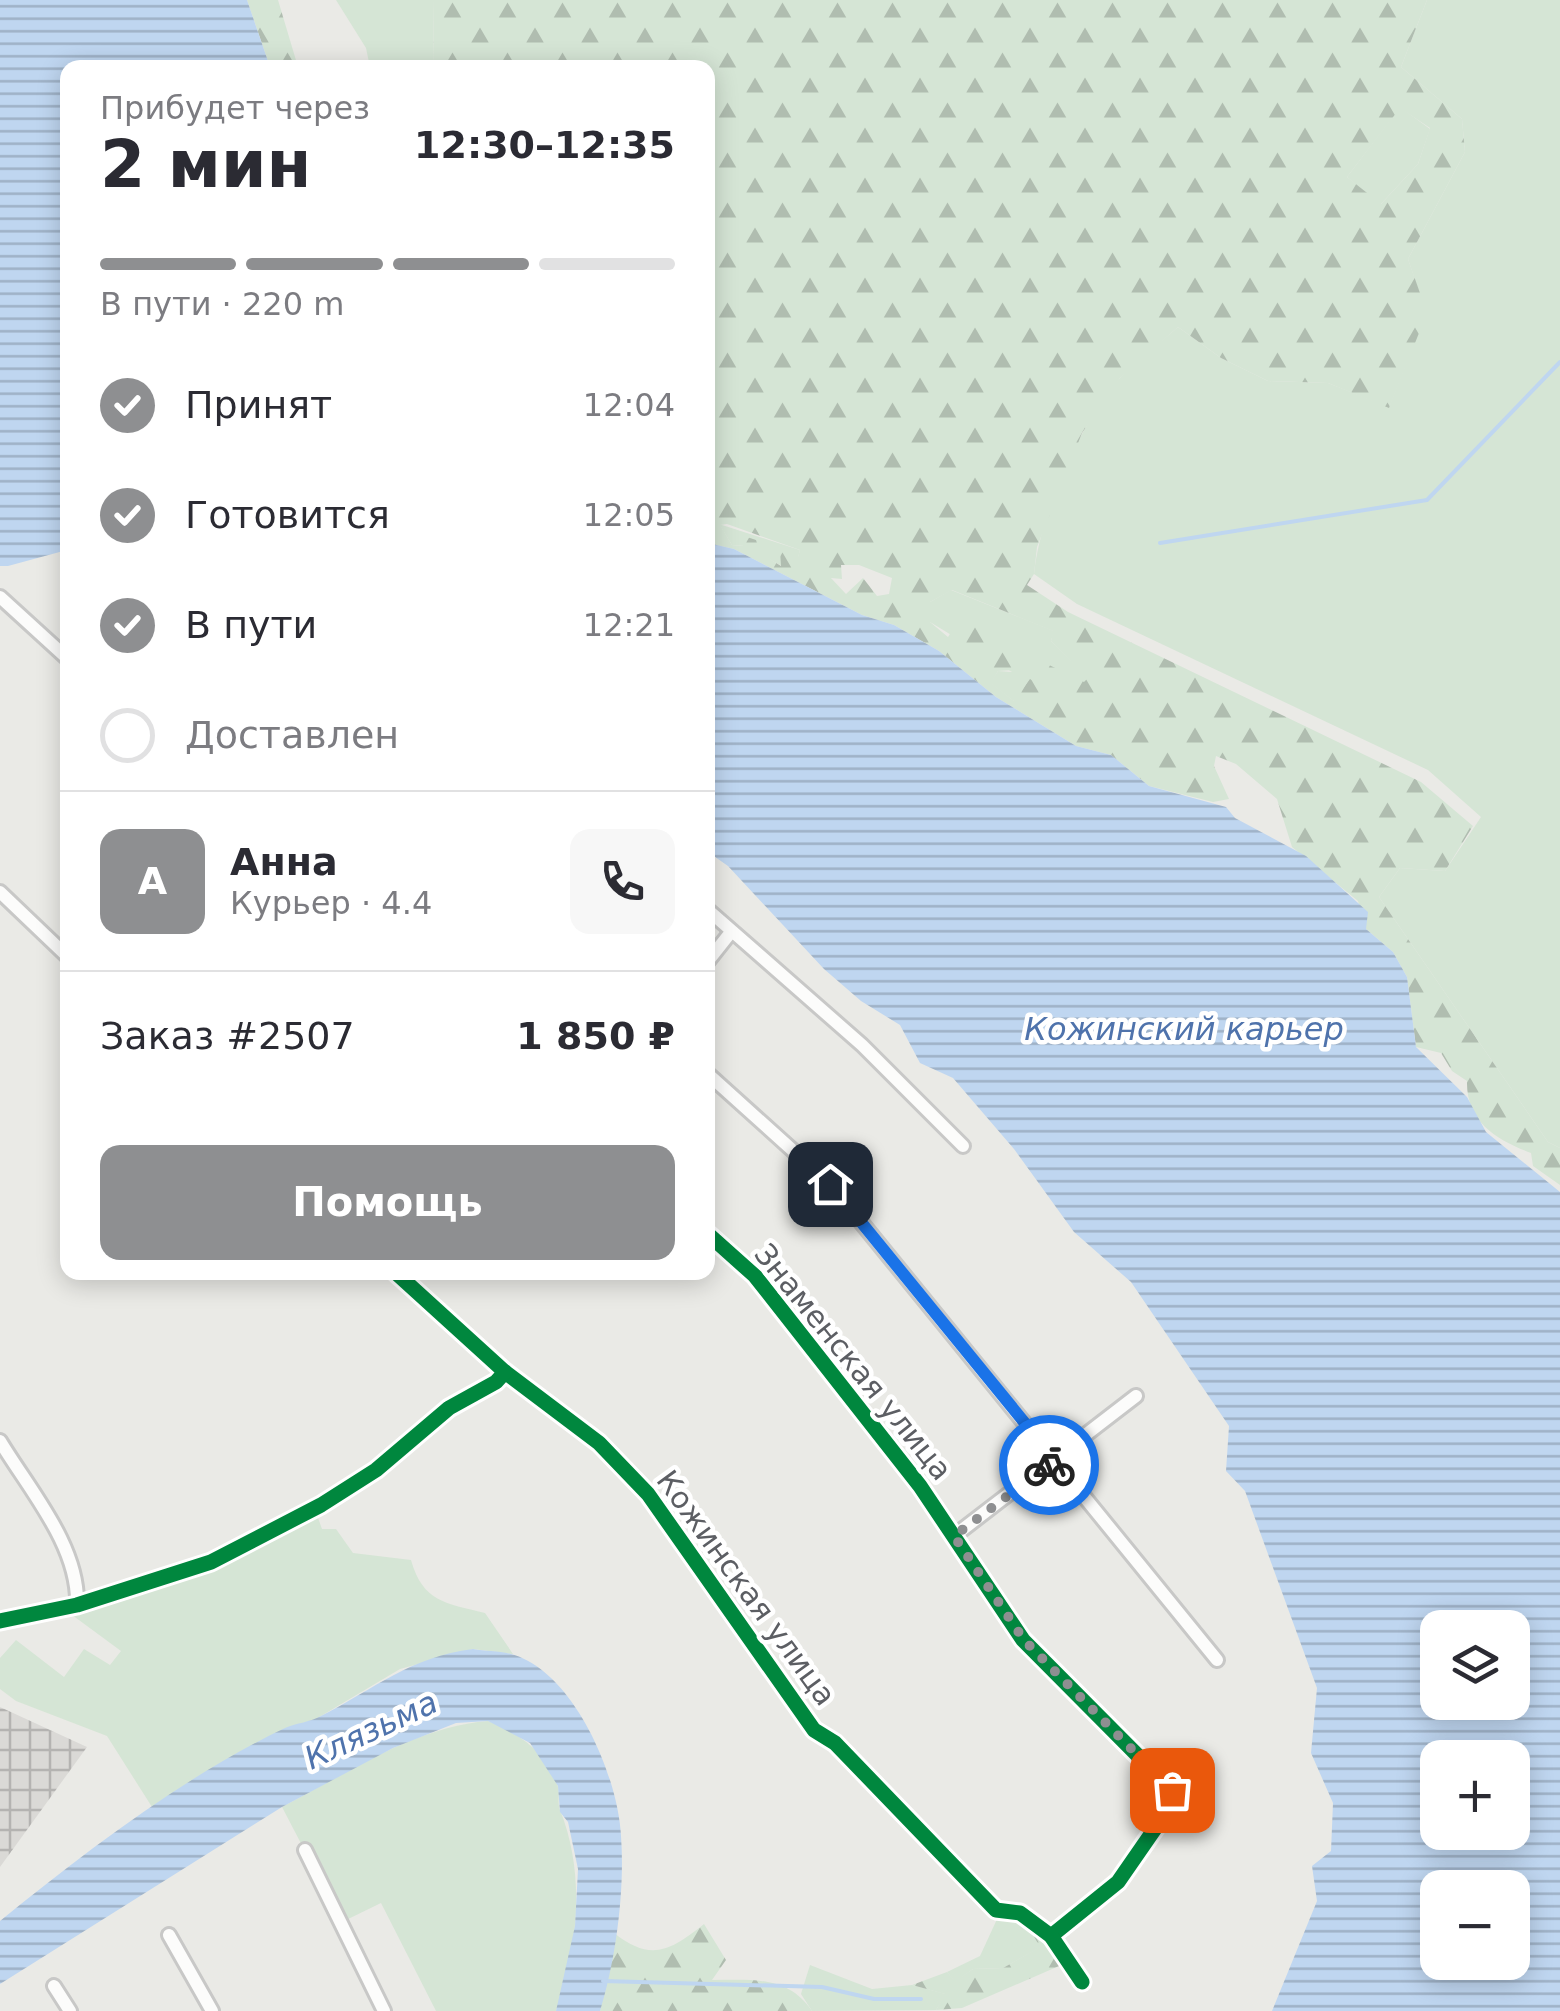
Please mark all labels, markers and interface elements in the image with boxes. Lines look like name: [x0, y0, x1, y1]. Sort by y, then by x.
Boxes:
text: Прибудет через: [100, 89, 370, 127]
text: 12:30–12:35: [414, 123, 675, 167]
text: 2 мин: [100, 127, 311, 202]
text: В пути · 220 m: [100, 285, 344, 323]
icon: check: [100, 378, 155, 433]
text: Принят: [185, 383, 332, 427]
text: 12:04: [583, 386, 675, 424]
icon: check: [100, 488, 155, 543]
text: Готовится: [185, 493, 390, 537]
text: 12:05: [583, 496, 675, 534]
icon: check: [100, 598, 155, 653]
text: В пути: [185, 603, 317, 647]
text: 12:21: [583, 606, 675, 644]
text: Доставлен: [185, 713, 399, 757]
button: phone: [570, 829, 675, 934]
text: Анна: [230, 840, 338, 884]
text: А: [138, 859, 167, 903]
text: Курьер · 4.4: [230, 884, 432, 922]
water label: Кожинский карьер: [1024, 1010, 1344, 1048]
text: Заказ #2507: [100, 1014, 355, 1058]
text: 1 850 ₽: [516, 1014, 675, 1058]
pin: [788, 1142, 873, 1227]
button: Помощь: [100, 1145, 675, 1260]
icon: home: [803, 1157, 858, 1212]
street label: Знаменская улица: [747, 1237, 959, 1487]
courier: [999, 1415, 1099, 1515]
icon: bike: [1022, 1438, 1077, 1493]
street label: Кожинская улица: [649, 1464, 843, 1712]
map controls: [1420, 1610, 1530, 1980]
button: layers: [1420, 1610, 1530, 1720]
water label: Клязьма: [299, 1683, 443, 1777]
button: +: [1420, 1740, 1530, 1850]
pin: [1130, 1748, 1215, 1833]
icon: bag: [1145, 1763, 1200, 1818]
button: −: [1420, 1870, 1530, 1980]

